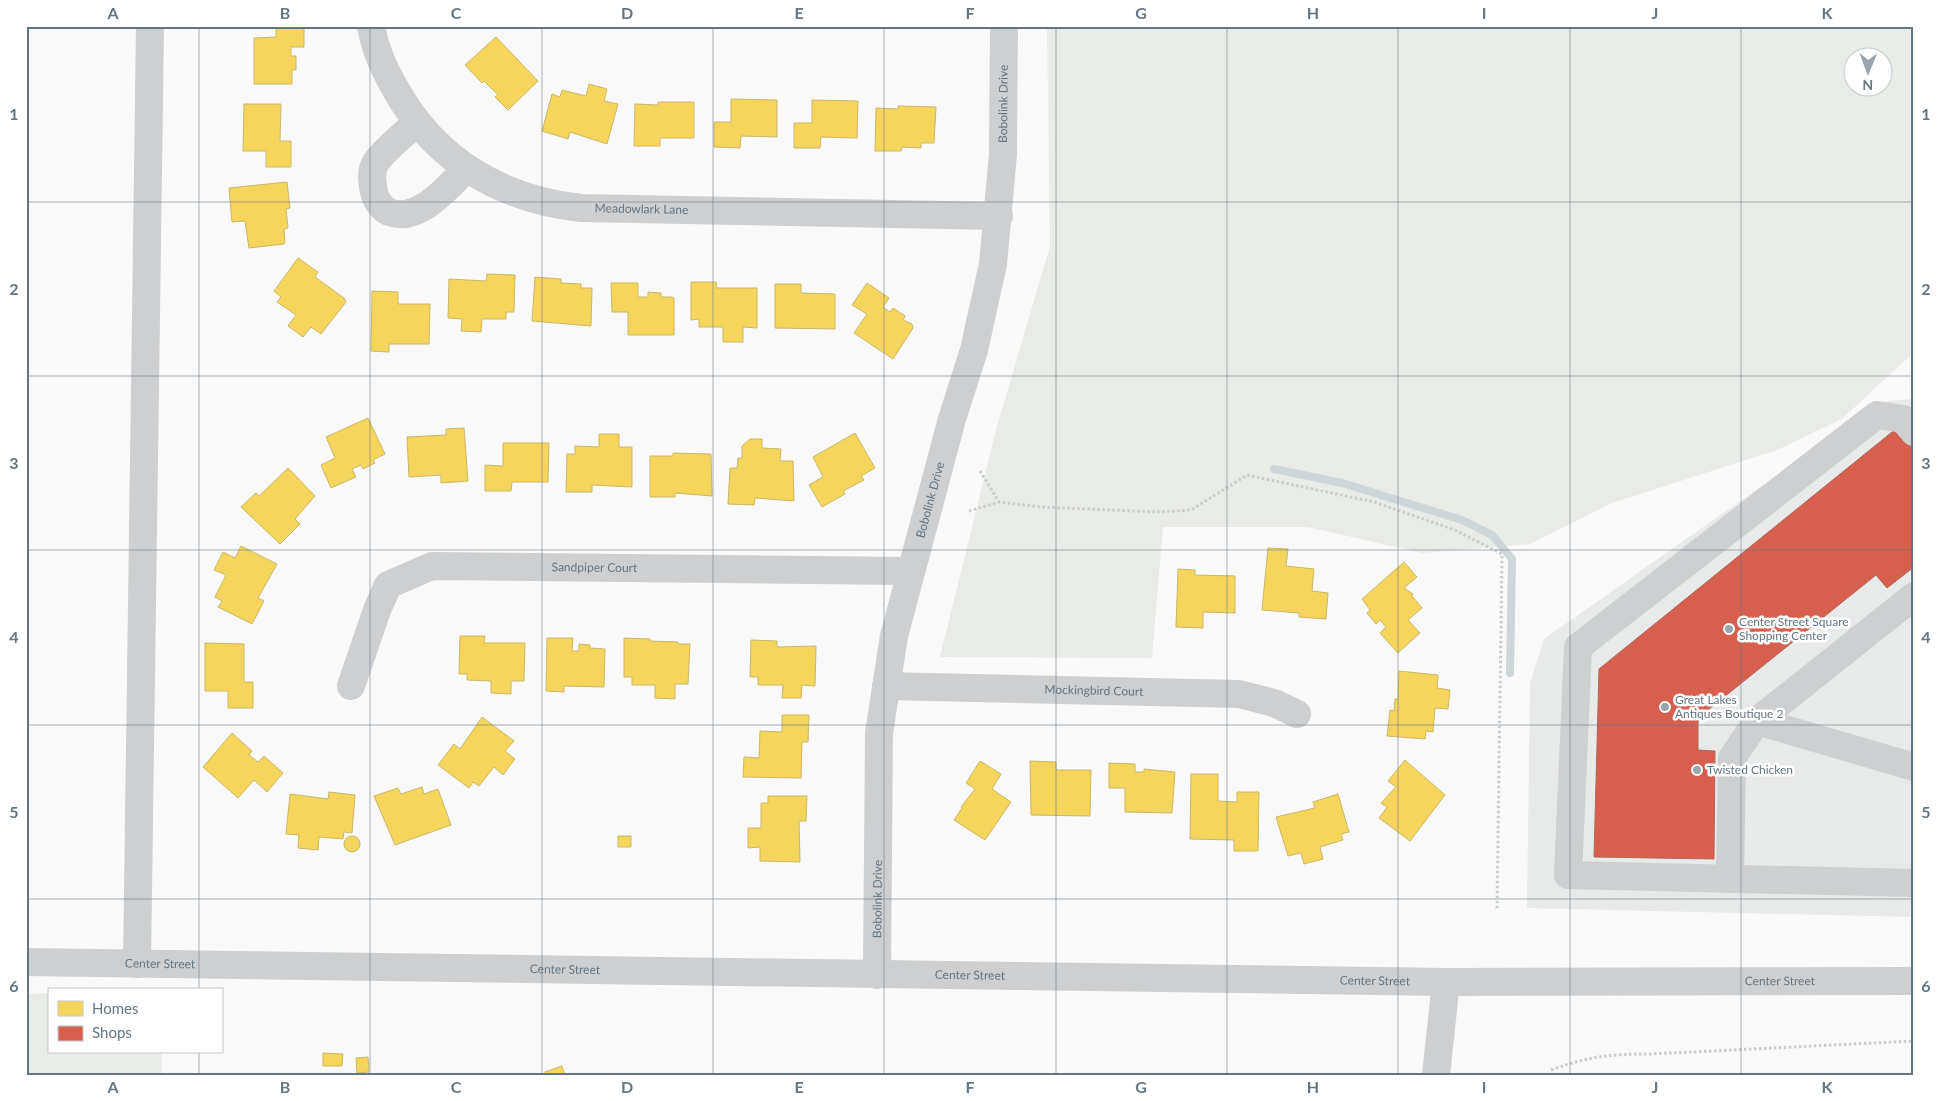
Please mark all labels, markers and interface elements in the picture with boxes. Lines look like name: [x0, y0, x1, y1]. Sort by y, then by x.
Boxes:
text: A: [106, 3, 119, 22]
text: B: [280, 3, 290, 22]
text: C: [451, 3, 462, 22]
text: D: [621, 3, 633, 22]
text: E: [794, 3, 804, 22]
text: F: [965, 3, 975, 22]
text: G: [1135, 3, 1147, 22]
text: H: [1307, 3, 1319, 22]
text: I: [1482, 3, 1486, 22]
text: J: [1652, 3, 1658, 22]
text: K: [1822, 3, 1834, 22]
north arrow: [1842, 48, 1892, 98]
street label: Bobolink Drive: [995, 65, 1011, 143]
text: N: [1862, 77, 1873, 94]
text: 1: [9, 104, 19, 123]
text: 1: [1921, 104, 1931, 123]
street label: Meadowlark Lane: [595, 200, 689, 217]
text: 2: [9, 279, 19, 298]
text: 2: [1921, 279, 1931, 298]
text: 3: [9, 453, 19, 472]
text: 3: [1921, 453, 1931, 472]
street label: Bobolink Drive: [913, 460, 947, 540]
street label: Sandpiper Court: [551, 559, 638, 575]
place label: Center Street Square Shopping Center: [1739, 614, 1849, 643]
marker: Center Street Square Shopping Center: [1723, 623, 1735, 635]
text: 4: [9, 627, 19, 646]
text: 4: [1921, 627, 1931, 646]
street label: Mockingbird Court: [1044, 682, 1144, 699]
place label: Great Lakes Antiques Boutique 2: [1675, 692, 1783, 721]
marker: Great Lakes Antiques Boutique 2: [1659, 701, 1671, 713]
place label: Twisted Chicken: [1707, 762, 1793, 777]
marker: Twisted Chicken: [1691, 764, 1703, 776]
text: 5: [9, 802, 19, 821]
text: 5: [1921, 802, 1931, 821]
street label: Bobolink Drive: [869, 860, 885, 938]
street label: Center Street: [125, 955, 196, 971]
street label: Center Street: [530, 961, 601, 977]
street label: Center Street: [935, 967, 1006, 983]
street label: Center Street: [1340, 973, 1411, 989]
street label: Center Street: [1745, 973, 1816, 988]
text: 6: [9, 976, 19, 995]
text: 6: [1921, 976, 1931, 995]
legend: [48, 988, 222, 1054]
text: Homes: [92, 999, 138, 1017]
text: Shops: [92, 1023, 132, 1041]
text: A: [106, 1077, 119, 1096]
text: B: [280, 1077, 290, 1096]
text: C: [451, 1077, 462, 1096]
text: D: [621, 1077, 633, 1096]
text: E: [794, 1077, 804, 1096]
text: F: [965, 1077, 975, 1096]
text: G: [1135, 1077, 1147, 1096]
text: H: [1307, 1077, 1319, 1096]
text: I: [1482, 1077, 1486, 1096]
text: J: [1652, 1077, 1658, 1096]
text: K: [1822, 1077, 1834, 1096]

